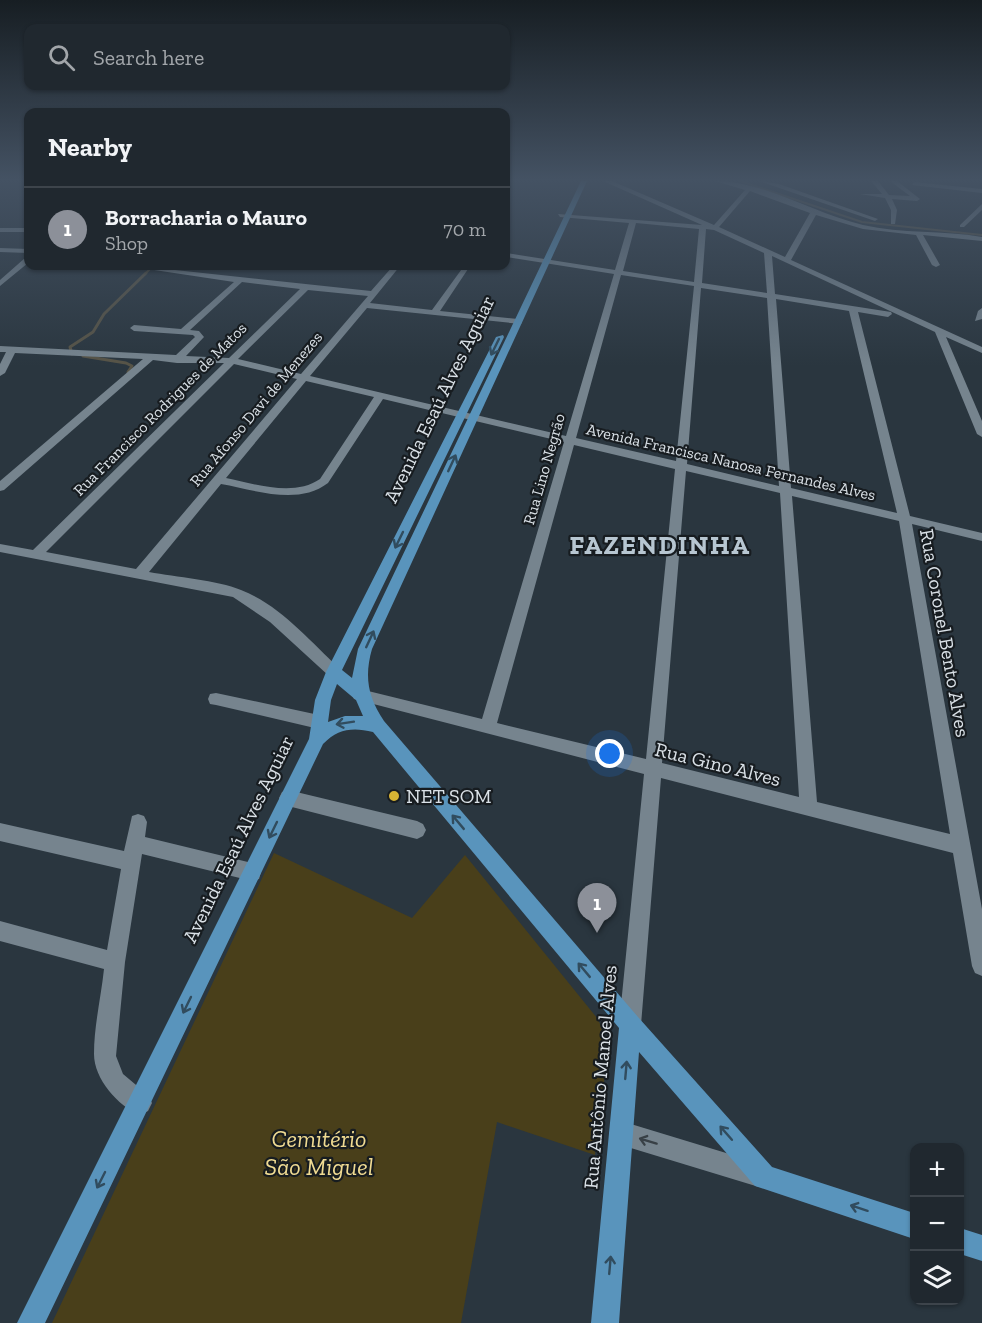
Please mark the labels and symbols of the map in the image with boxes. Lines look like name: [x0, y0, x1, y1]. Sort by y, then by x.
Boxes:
street label: Avenida Esaú Alves Aguiar: [378, 292, 500, 506]
street label: Rua Francisco Rodrigues de Matos: [69, 318, 251, 500]
street label: Rua Afonso Davi de Menezes: [186, 328, 326, 490]
one-way arrow: [489, 337, 501, 355]
street label: Rua Lino Negrão: [519, 411, 569, 527]
street label: Avenida Francisca Nanosa Fernandes Alves: [585, 419, 877, 505]
one-way arrow: [447, 454, 459, 472]
street label: Rua Coronel Bento Alves: [915, 527, 975, 739]
district label: FAZENDINHA: [569, 529, 751, 561]
one-way arrow: [393, 531, 405, 549]
one-way arrow: [364, 631, 376, 649]
one-way arrow: [336, 718, 355, 729]
street label: Avenida Esaú Alves Aguiar: [177, 732, 299, 946]
street label: Rua Gino Alves: [653, 737, 783, 791]
your location: [595, 739, 624, 768]
place label: NET SOM: [406, 784, 492, 808]
marker: NET SOM: [387, 789, 401, 803]
one-way arrow: [451, 815, 465, 830]
one-way arrow: [266, 820, 278, 838]
pin: 1: [578, 884, 616, 933]
one-way arrow: [578, 963, 591, 979]
street label: Rua Antônio Manoel Alves: [578, 964, 622, 1190]
one-way arrow: [181, 996, 193, 1014]
one-way arrow: [621, 1061, 632, 1081]
park label: Cemitério São Miguel: [265, 1124, 373, 1181]
one-way arrow: [719, 1126, 733, 1141]
one-way arrow: [639, 1135, 658, 1146]
one-way arrow: [95, 1171, 107, 1189]
one-way arrow: [850, 1202, 869, 1213]
one-way arrow: [605, 1255, 616, 1275]

